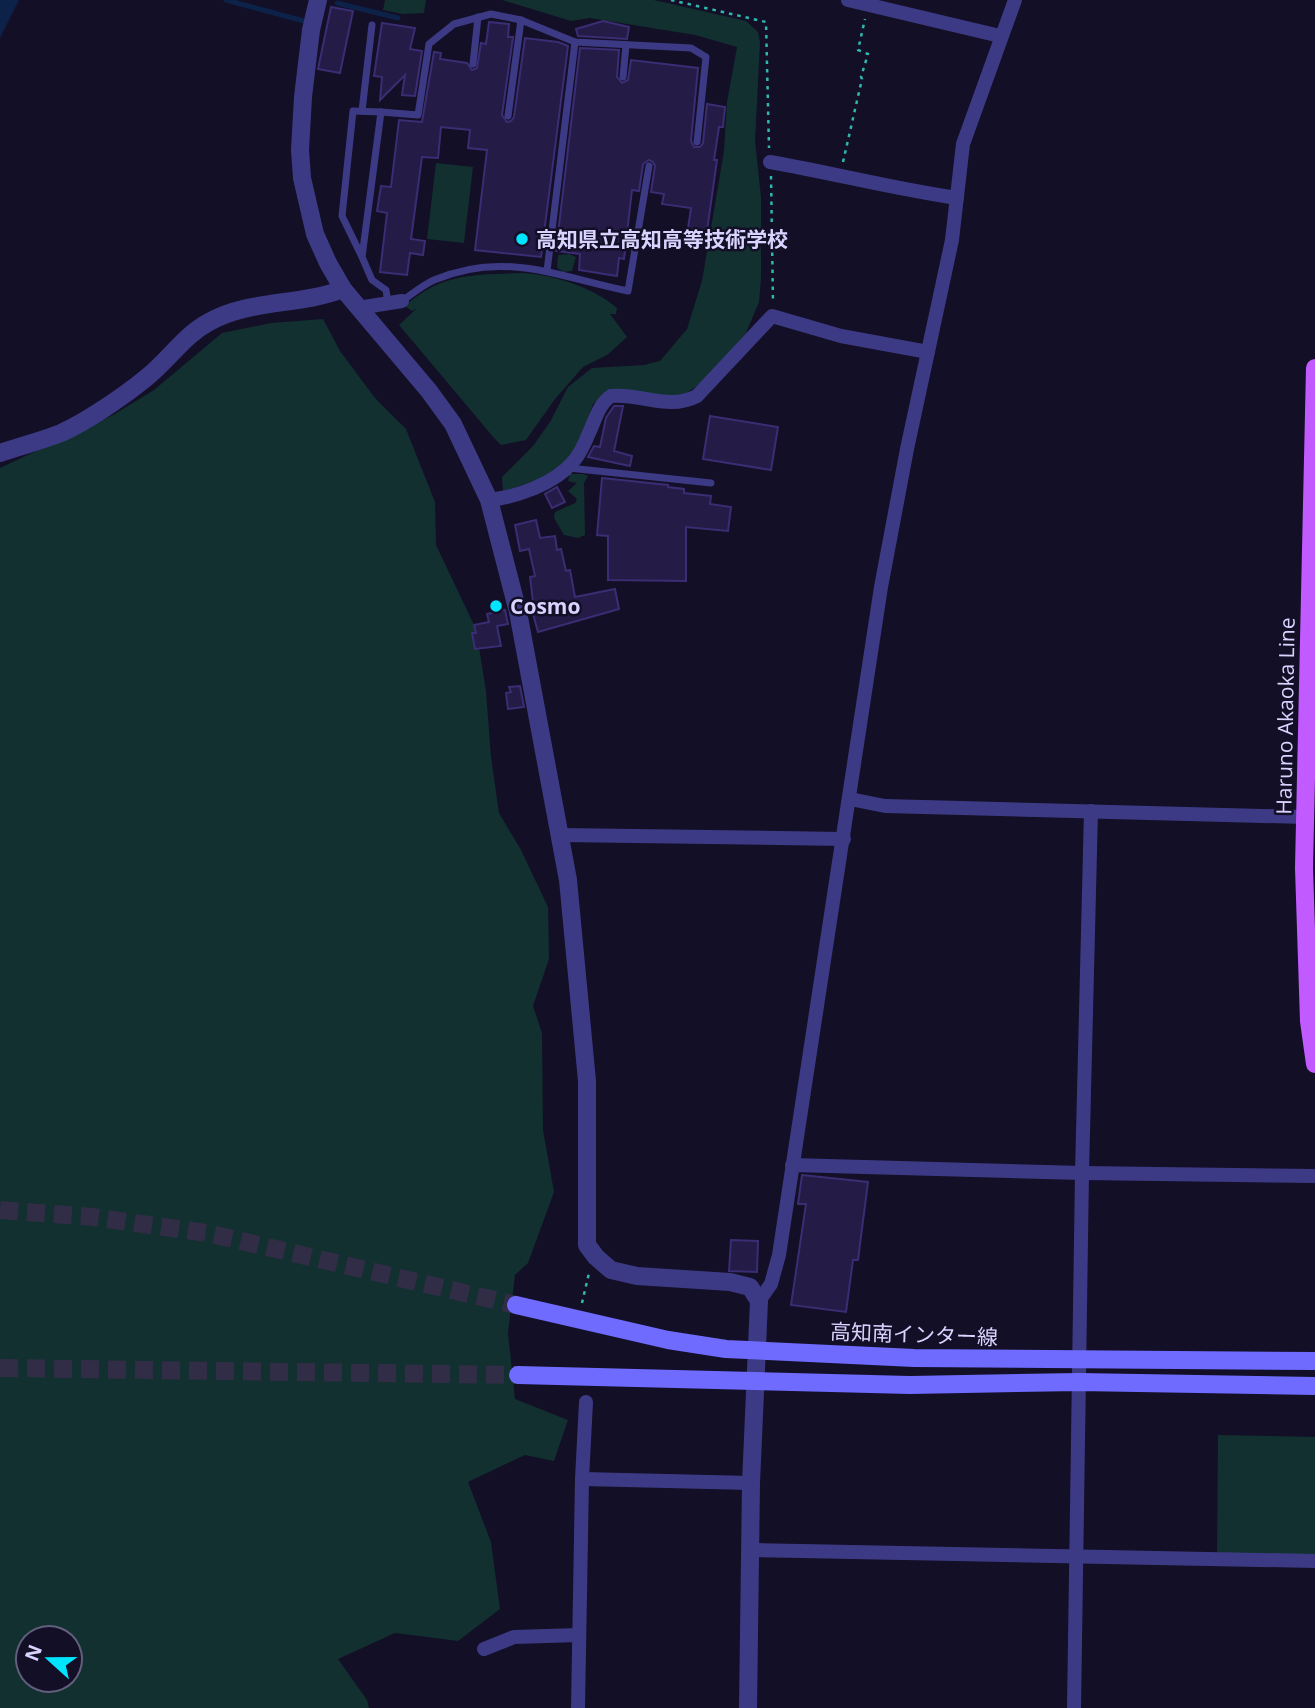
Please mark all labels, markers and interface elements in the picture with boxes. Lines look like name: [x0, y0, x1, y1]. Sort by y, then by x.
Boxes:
place label: 高知県立高知高等技術学校: [536, 225, 788, 253]
marker: 高知県立高知高等技術学校: [514, 231, 530, 247]
place label: Cosmo: [510, 592, 580, 620]
marker: Cosmo: [488, 598, 504, 614]
street label: Haruno Akaoka Line: [1269, 617, 1301, 815]
street label: 高知南インター線: [830, 1317, 998, 1351]
north arrow: [14, 1624, 84, 1694]
text: N: [18, 1641, 48, 1665]

